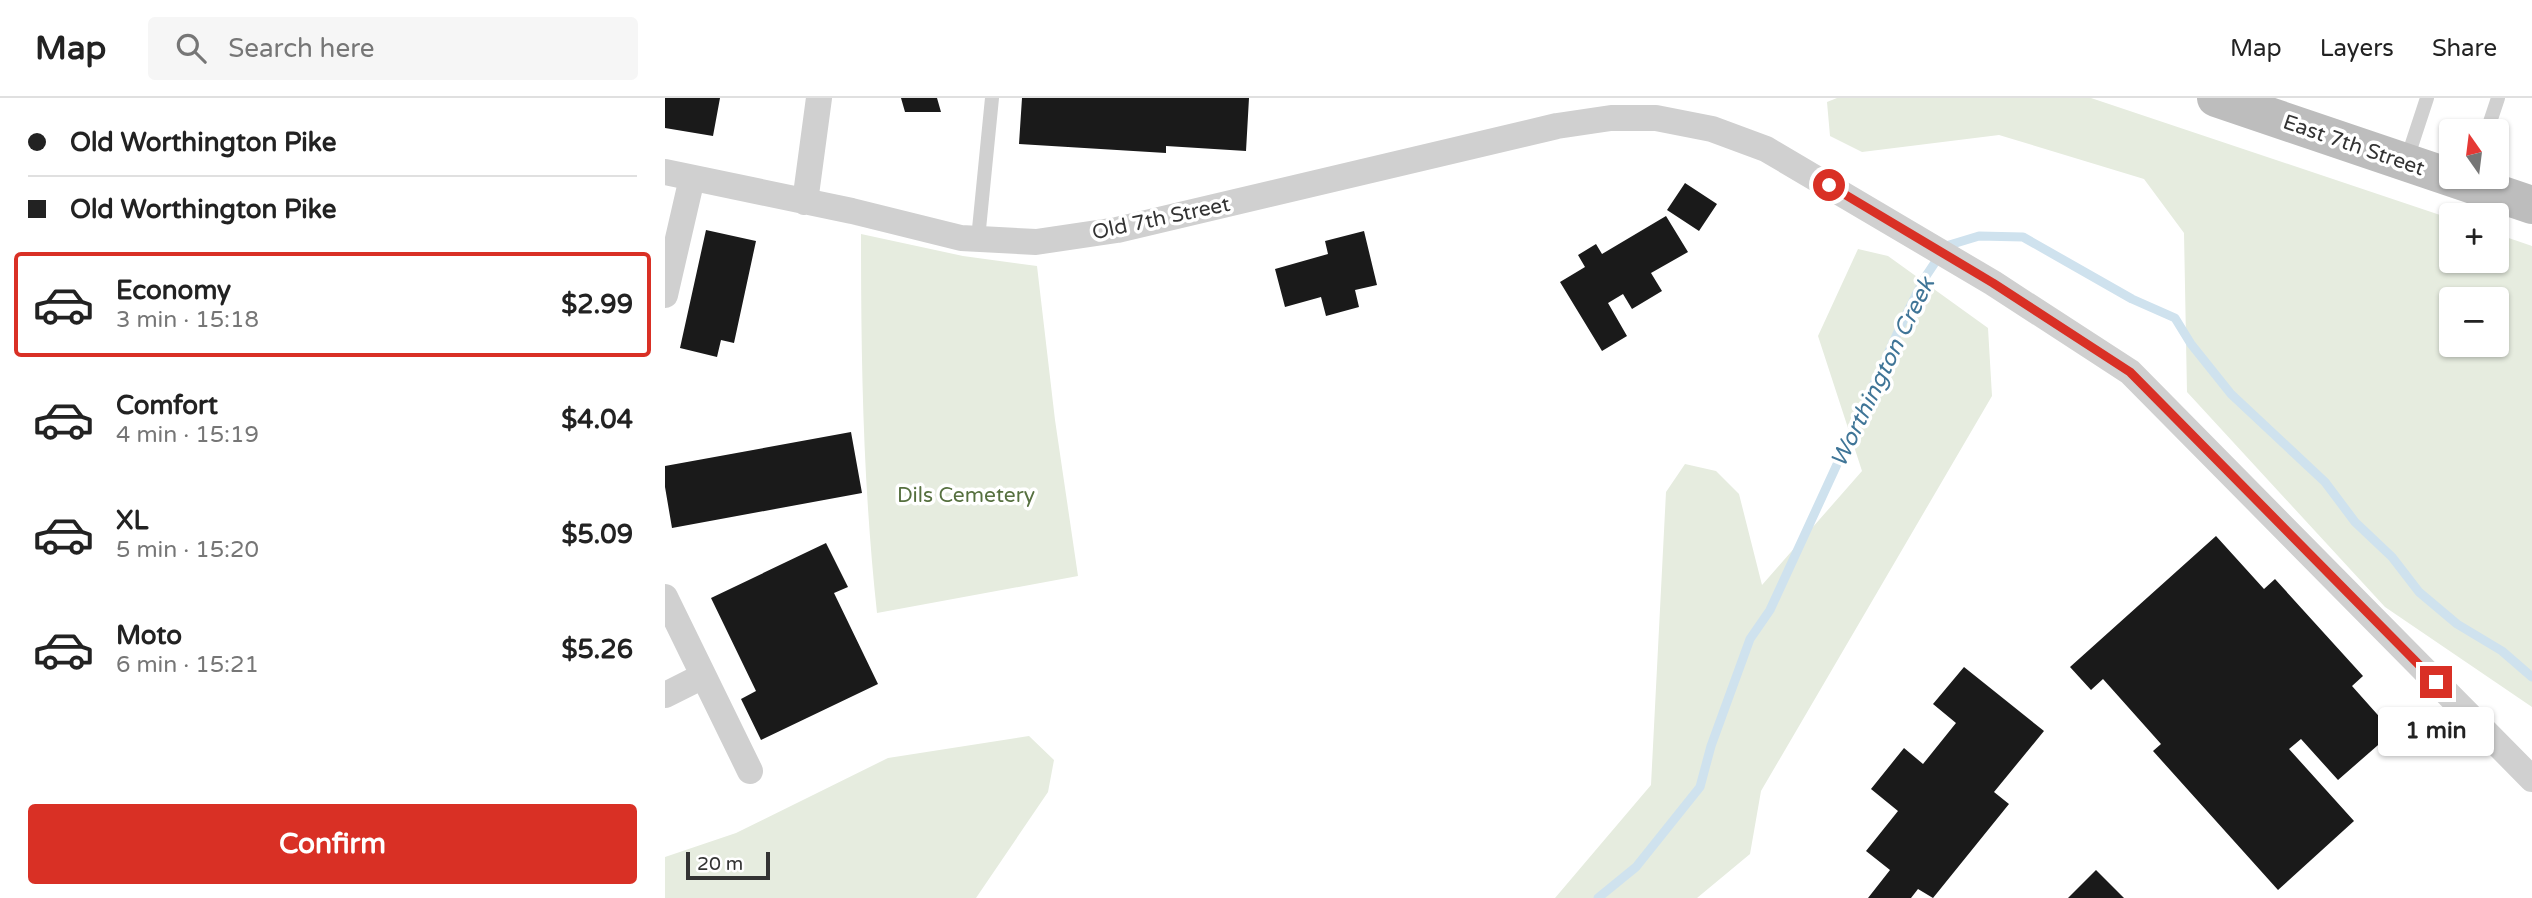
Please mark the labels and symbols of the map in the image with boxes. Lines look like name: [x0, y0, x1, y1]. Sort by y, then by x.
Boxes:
street label: East 7th Street: [2280, 110, 2428, 181]
north arrow: [2439, 119, 2509, 189]
route start: [1813, 169, 1845, 201]
street label: Old 7th Street: [1090, 192, 1232, 245]
water label: Worthington Creek: [1825, 272, 1942, 472]
park label: Dils Cemetery: [897, 483, 1035, 508]
route end: [2420, 666, 2452, 698]
callout: 1 min: [2378, 706, 2494, 756]
scale bar: [686, 849, 770, 881]

